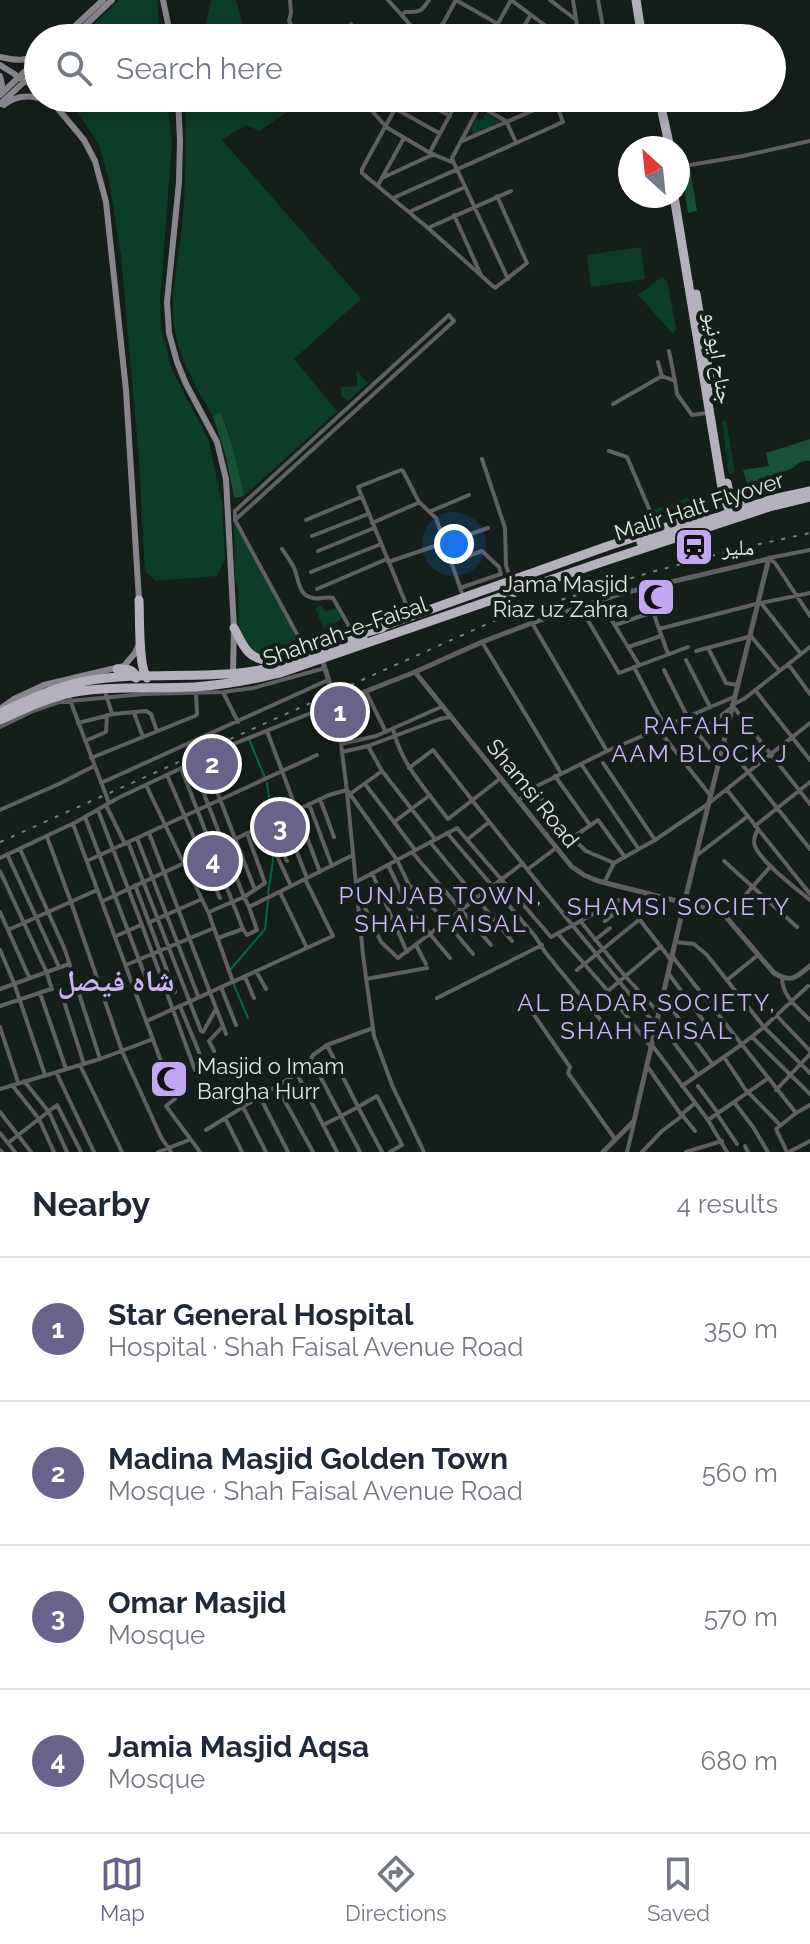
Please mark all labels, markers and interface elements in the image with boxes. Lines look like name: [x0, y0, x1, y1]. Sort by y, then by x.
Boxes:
search box: [24, 24, 786, 112]
icon: search: [52, 46, 96, 90]
text: Search here: [116, 51, 283, 86]
north arrow: [618, 136, 690, 208]
street label: جناح ایونیو: [698, 310, 739, 406]
street label: Malir Halt Flyover: [611, 466, 787, 546]
your location: [434, 524, 474, 564]
station icon: ملیر: [673, 526, 715, 568]
place label: ملیر: [721, 534, 754, 560]
place label: Jama Masjid Riaz uz Zahra: [493, 571, 628, 622]
mosque icon: Jama Masjid Riaz uz Zahra: [635, 576, 677, 618]
street label: Shahrah-e-Faisal: [260, 591, 431, 671]
pin: 1: [314, 682, 366, 742]
district label: RAFAH E AAM BLOCK J: [611, 711, 789, 768]
street label: Shamsi Road: [481, 733, 585, 853]
pin: 2: [186, 734, 238, 794]
pin: 3: [254, 797, 306, 857]
pin: 4: [187, 831, 239, 891]
district label: PUNJAB TOWN, SHAH FAISAL: [339, 881, 543, 938]
district label: SHAMSI SOCIETY: [567, 892, 791, 921]
district label: شاہ فیصل: [57, 963, 175, 999]
district label: AL BADAR SOCIETY, SHAH FAISAL: [517, 988, 777, 1045]
place label: Masjid o Imam Bargha Hurr: [197, 1053, 344, 1104]
mosque icon: Masjid o Imam Bargha Hurr: [148, 1058, 190, 1100]
text: Nearby: [32, 1184, 150, 1224]
text: 4 results: [677, 1189, 778, 1219]
text: Star General Hospital: [108, 1297, 413, 1332]
text: 1: [52, 1314, 64, 1344]
text: 350 m: [704, 1314, 778, 1344]
text: Hospital · Shah Faisal Avenue Road: [108, 1332, 523, 1362]
text: Madina Masjid Golden Town: [108, 1441, 508, 1476]
text: 2: [51, 1458, 65, 1488]
text: 560 m: [702, 1458, 778, 1488]
text: Mosque · Shah Faisal Avenue Road: [108, 1476, 523, 1506]
text: Omar Masjid: [108, 1585, 286, 1620]
text: 3: [51, 1602, 65, 1632]
text: 570 m: [704, 1602, 778, 1632]
text: Mosque: [108, 1620, 205, 1650]
text: Jamia Masjid Aqsa: [108, 1729, 369, 1764]
text: 4: [51, 1746, 65, 1776]
text: 680 m: [700, 1746, 778, 1776]
text: Mosque: [108, 1764, 205, 1794]
tab: Map: [100, 1852, 145, 1926]
tab: Directions: [345, 1852, 447, 1926]
tab: Saved: [647, 1852, 710, 1926]

